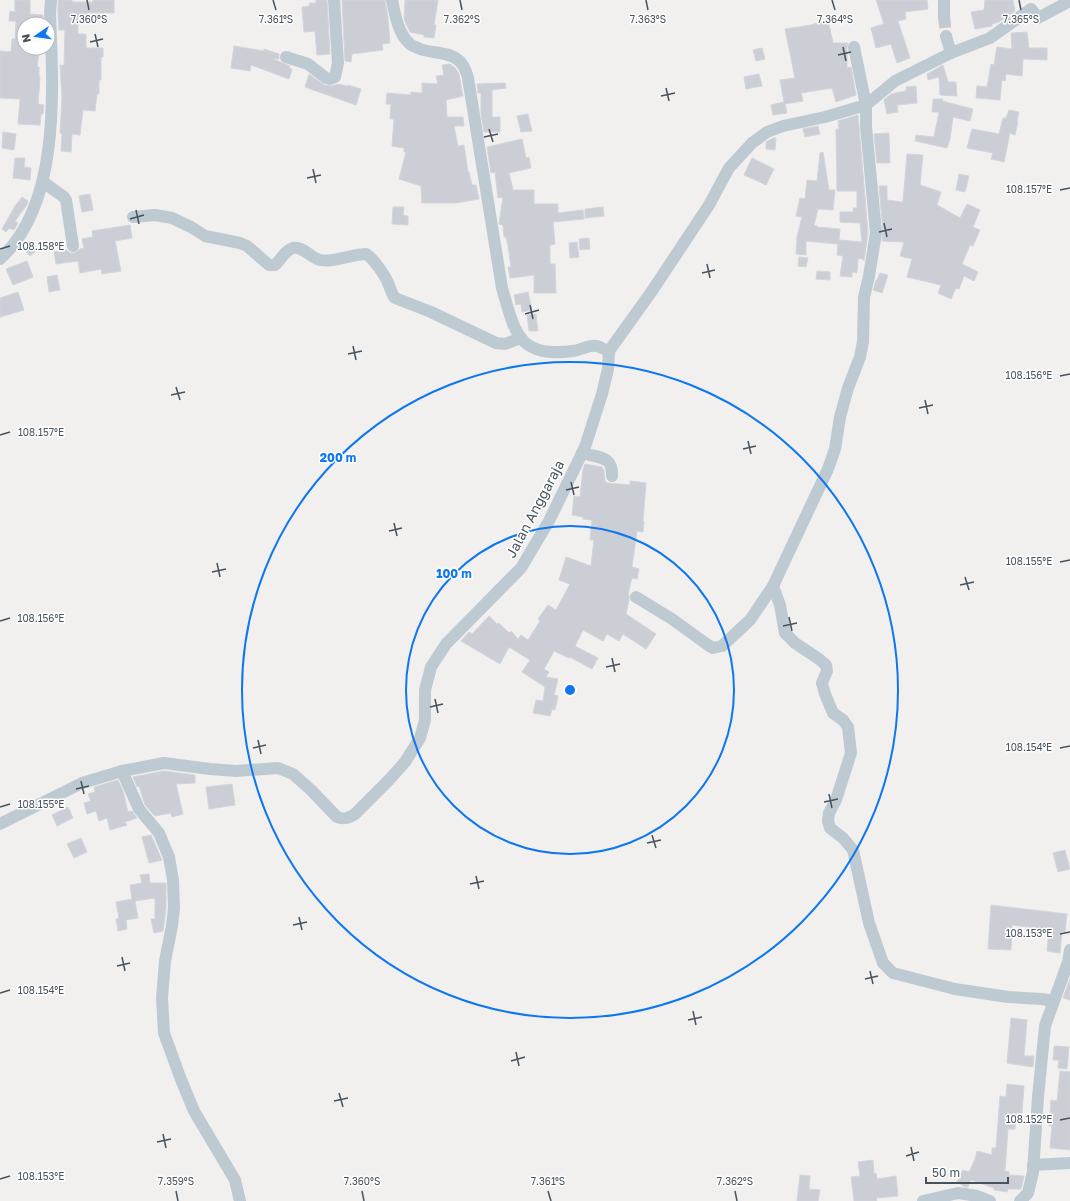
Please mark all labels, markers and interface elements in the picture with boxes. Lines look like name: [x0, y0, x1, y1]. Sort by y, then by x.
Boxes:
text: 7.360°S: [71, 13, 107, 25]
text: 7.361°S: [259, 13, 293, 25]
text: 7.362°S: [444, 13, 480, 25]
text: 7.363°S: [630, 13, 666, 25]
text: 7.364°S: [817, 13, 853, 25]
text: 7.365°S: [1003, 13, 1039, 25]
north arrow: [16, 16, 56, 56]
text: N: [18, 33, 33, 44]
text: 108.157°E: [1006, 183, 1052, 195]
text: 108.158°E: [18, 240, 64, 252]
text: 108.156°E: [1006, 369, 1052, 381]
text: 108.157°E: [18, 426, 64, 438]
text: 200 m: [320, 450, 356, 465]
street label: Jalan Anggaraja: [502, 457, 567, 561]
text: 108.155°E: [1006, 555, 1052, 567]
text: 100 m: [436, 566, 472, 581]
text: 108.156°E: [18, 612, 64, 624]
centre of rings: [563, 683, 577, 697]
text: 108.154°E: [1006, 741, 1052, 753]
text: 108.155°E: [18, 798, 64, 810]
text: 108.153°E: [1006, 927, 1052, 939]
text: 108.154°E: [18, 984, 64, 996]
text: 108.152°E: [1006, 1113, 1052, 1125]
scale bar: [926, 1159, 1008, 1185]
text: 50 m: [932, 1165, 960, 1180]
text: 108.153°E: [18, 1170, 64, 1182]
text: 7.359°S: [158, 1175, 194, 1187]
text: 7.360°S: [344, 1175, 380, 1187]
text: 7.361°S: [531, 1175, 565, 1187]
text: 7.362°S: [717, 1175, 753, 1187]

